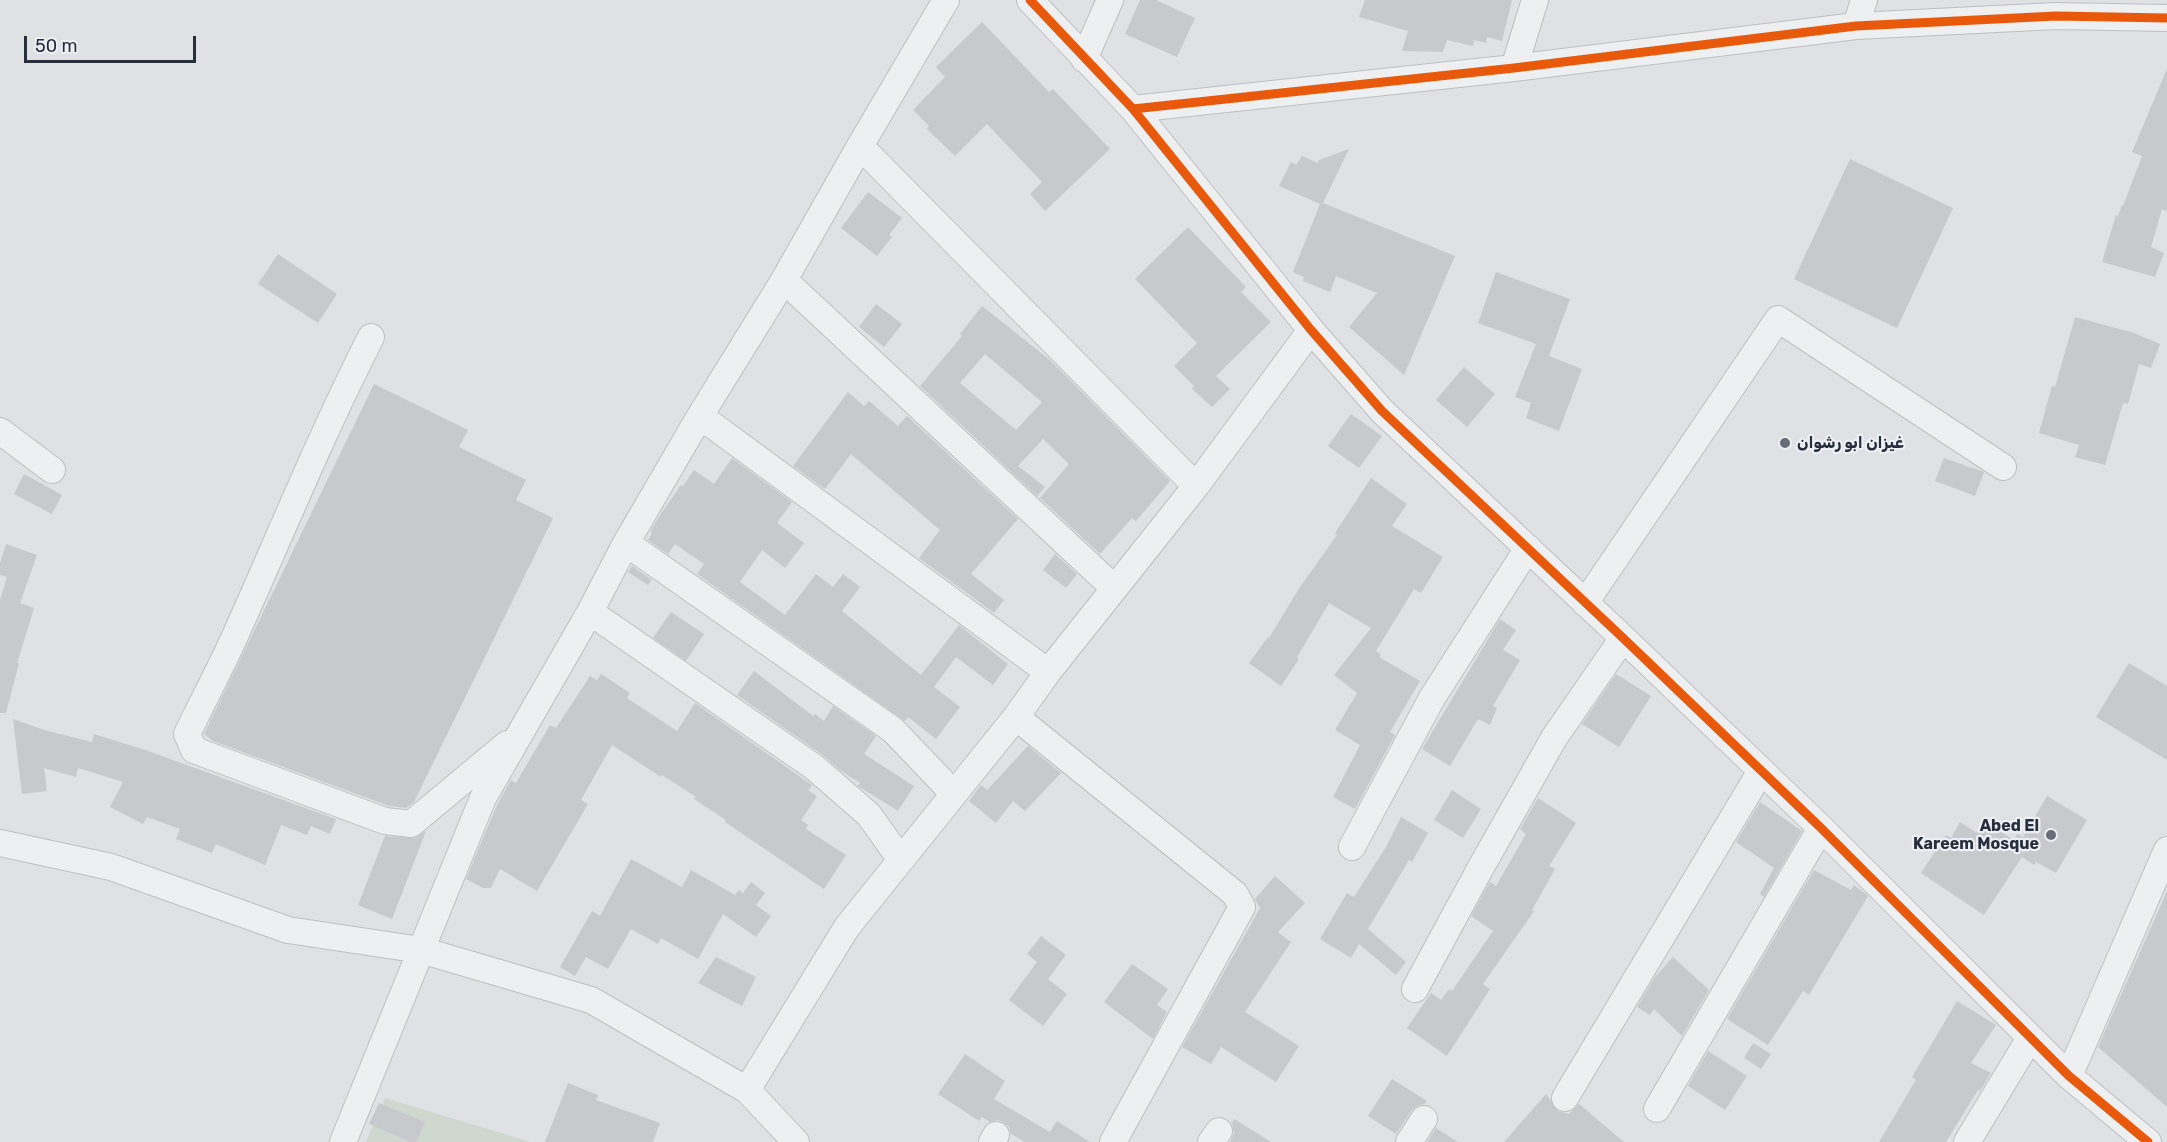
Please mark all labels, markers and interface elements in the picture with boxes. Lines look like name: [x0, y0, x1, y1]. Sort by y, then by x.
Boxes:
scale bar: [27, 24, 200, 62]
text: 50 m: [35, 35, 78, 57]
place label: غيزان ابو رشوان: [1797, 433, 1904, 453]
marker: غيزان ابو رشوان: [1778, 436, 1792, 450]
place label: Abed El Kareem Mosque: [1913, 816, 2039, 854]
marker: Abed El Kareem Mosque: [2044, 828, 2058, 842]

